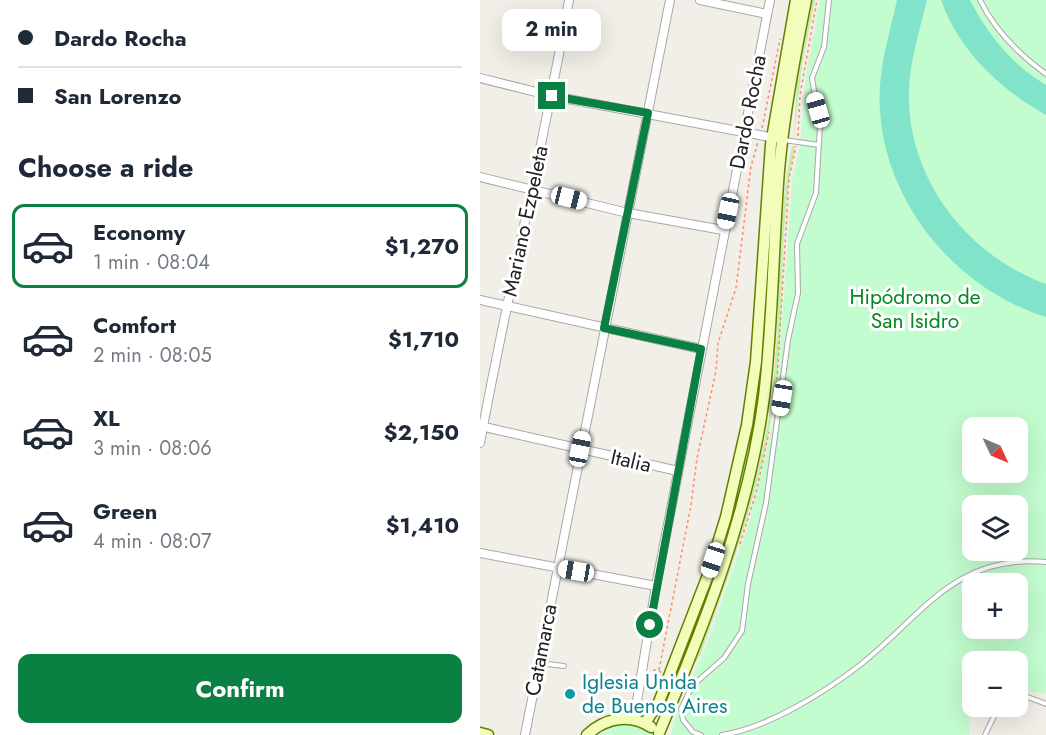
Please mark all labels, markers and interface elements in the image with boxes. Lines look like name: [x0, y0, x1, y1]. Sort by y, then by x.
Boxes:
callout: 2 min: [502, 9, 602, 51]
text: 2 min: [525, 15, 578, 44]
text: Dardo Rocha: [54, 22, 187, 54]
street label: Dardo Rocha: [722, 52, 774, 172]
text: San Lorenzo: [54, 80, 182, 112]
route end: [538, 82, 565, 109]
car: [804, 90, 832, 130]
street label: Mariano Ezpeleta: [494, 143, 556, 299]
text: Choose a ride: [18, 148, 193, 187]
car: [549, 185, 589, 211]
car: [715, 192, 741, 230]
text: Economy: [93, 216, 185, 248]
icon: car: [21, 219, 75, 273]
text: $1,270: [385, 230, 459, 262]
text: 1 min · 08:04: [93, 248, 210, 277]
park label: Hipódromo de San Isidro: [849, 282, 981, 336]
text: Comfort: [93, 309, 176, 341]
icon: car: [21, 312, 75, 366]
text: $1,710: [388, 323, 459, 355]
text: 2 min · 08:05: [93, 341, 212, 370]
car: [770, 379, 794, 417]
text: XL: [93, 402, 120, 434]
icon: car: [21, 405, 75, 459]
text: $2,150: [384, 416, 459, 448]
north arrow: [962, 417, 1028, 483]
map controls: [962, 417, 1028, 717]
car: [568, 430, 592, 468]
text: 3 min · 08:06: [93, 434, 212, 463]
street label: Italia: [608, 442, 654, 480]
text: Green: [93, 495, 157, 527]
button: layers: [962, 495, 1028, 561]
icon: car: [21, 498, 75, 552]
text: $1,410: [386, 509, 459, 541]
text: 4 min · 08:07: [93, 527, 211, 556]
car: [699, 540, 727, 580]
car: [557, 559, 595, 583]
button: +: [962, 573, 1028, 639]
street label: Catamarca: [517, 601, 565, 699]
route start: [636, 611, 663, 638]
button: −: [962, 651, 1028, 717]
button: Confirm: [18, 654, 462, 723]
place label: Iglesia Unida de Buenos Aires: [582, 667, 727, 721]
marker: Iglesia Unida de Buenos Aires: [563, 687, 577, 701]

